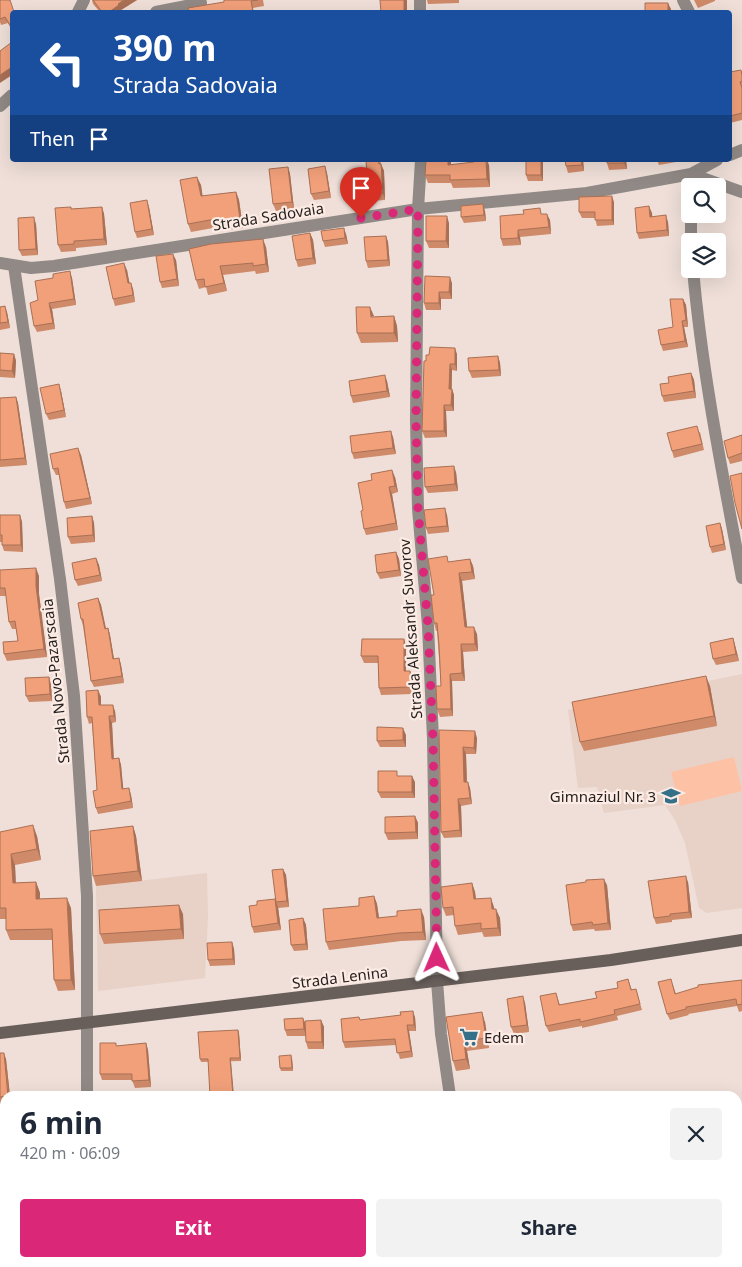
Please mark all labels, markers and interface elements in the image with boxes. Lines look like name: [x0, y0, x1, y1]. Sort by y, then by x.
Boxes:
text: 390 m: [113, 24, 216, 71]
icon: left: [30, 30, 95, 95]
text: Strada Sadovaia: [113, 69, 278, 99]
icon: arrive: [85, 125, 113, 153]
text: Then: [30, 126, 75, 152]
pin: [340, 167, 382, 218]
icon: arrive: [347, 174, 375, 202]
map controls: [681, 178, 726, 278]
button: search: [681, 178, 726, 223]
street label: Strada Sadovaia: [211, 197, 325, 235]
button: layers: [681, 233, 726, 278]
street label: Strada Aleksandr Suvorov: [394, 538, 426, 720]
street label: Strada Novo-Pazarscaia: [36, 598, 74, 764]
school or university icon: Gimnaziul Nr. 3: [660, 785, 682, 807]
place label: Gimnaziul Nr. 3: [550, 786, 656, 806]
position arrow: [410, 931, 462, 983]
street label: Strada Lenina: [291, 961, 389, 993]
supermarket icon: Edem: [458, 1026, 480, 1048]
place label: Edem: [484, 1027, 524, 1047]
text: 6 min: [20, 1102, 103, 1143]
button: close: [670, 1108, 722, 1160]
text: 420 m · 06:09: [20, 1142, 120, 1164]
button: Exit: [20, 1199, 366, 1257]
button: Share: [376, 1199, 722, 1257]

